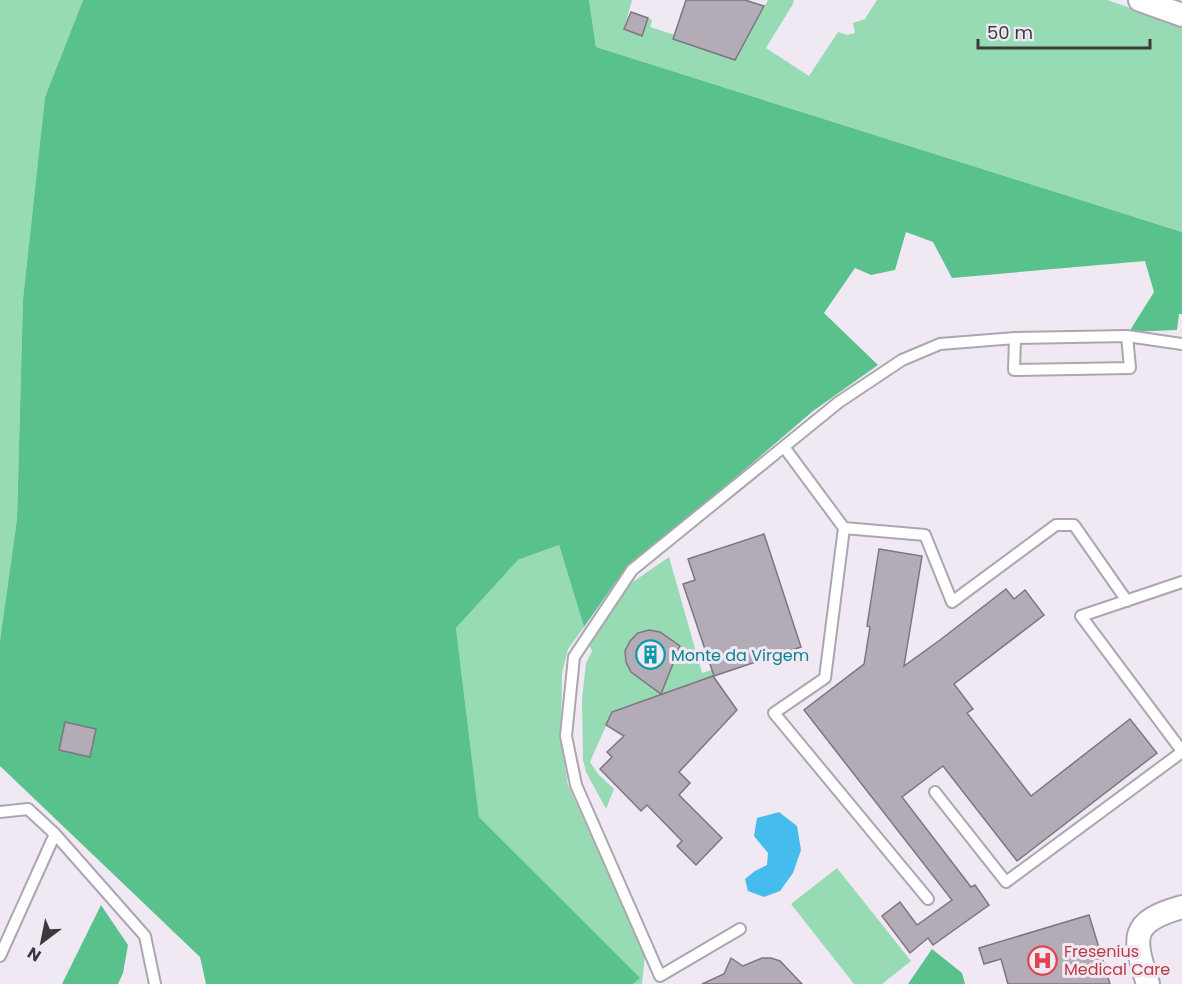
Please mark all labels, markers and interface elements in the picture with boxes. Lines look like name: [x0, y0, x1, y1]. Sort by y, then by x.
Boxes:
scale bar: [978, 12, 1150, 50]
text: 50 m: [987, 20, 1033, 45]
building icon: Monte da Virgem: [634, 639, 666, 671]
place label: Monte da Virgem: [671, 644, 809, 667]
north arrow: [12, 912, 72, 972]
place label: Fresenius Medical Care: [1064, 940, 1170, 981]
text: N: [23, 941, 46, 967]
hospital icon: Fresenius Medical Care: [1027, 944, 1059, 976]

